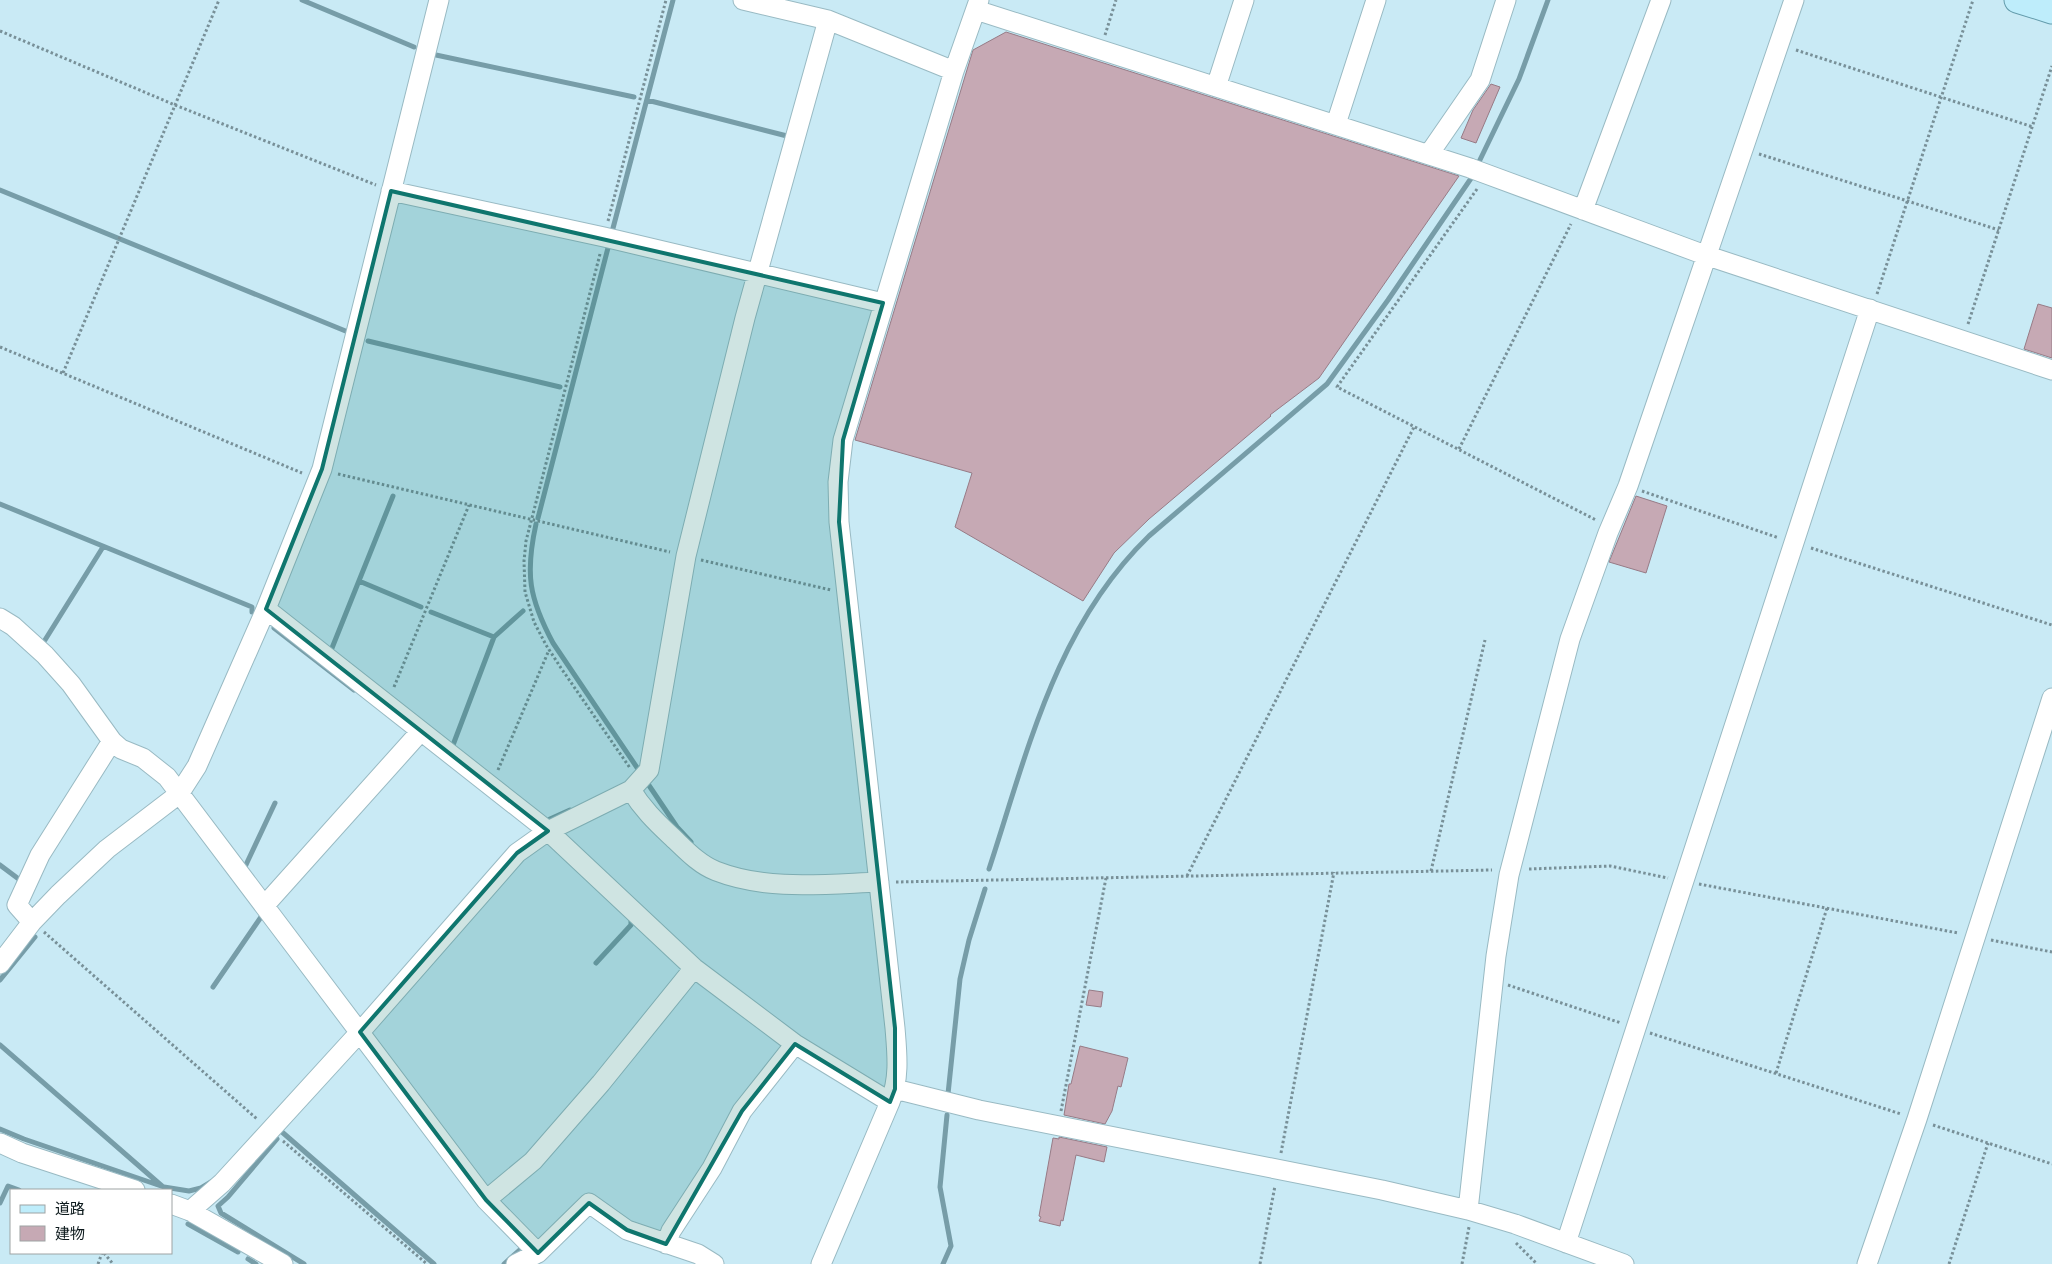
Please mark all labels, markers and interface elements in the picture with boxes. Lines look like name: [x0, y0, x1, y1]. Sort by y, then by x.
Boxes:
legend: [10, 1189, 172, 1254]
text: 道路: [55, 1199, 85, 1218]
text: 建物: [55, 1224, 85, 1243]

